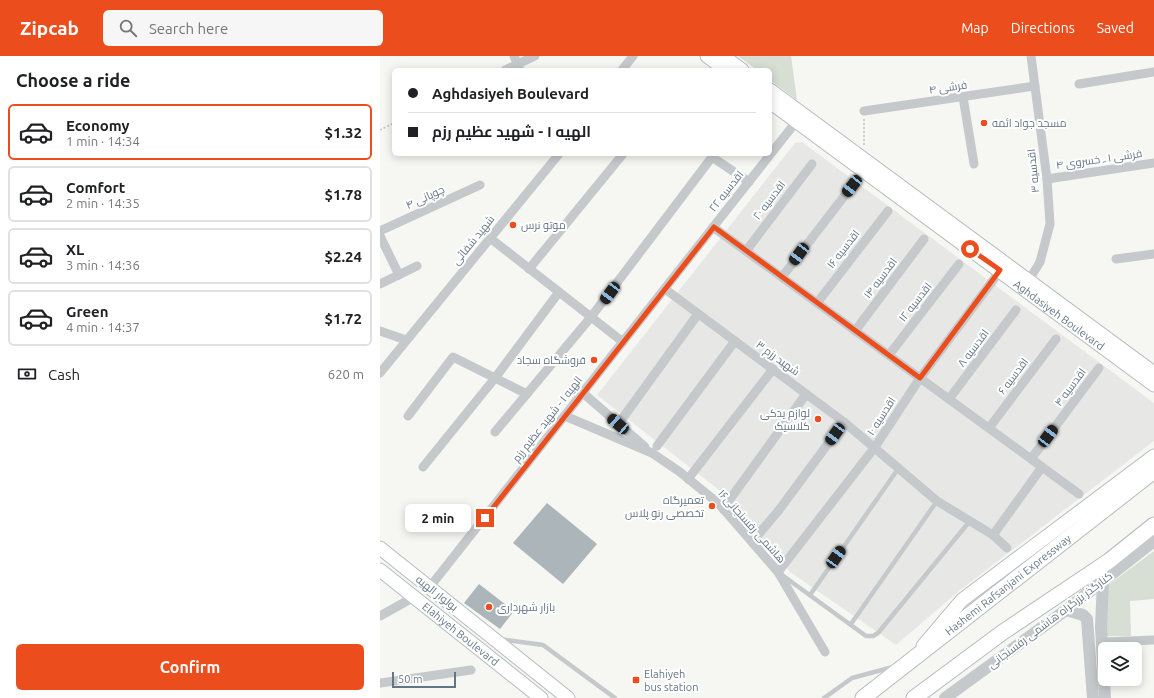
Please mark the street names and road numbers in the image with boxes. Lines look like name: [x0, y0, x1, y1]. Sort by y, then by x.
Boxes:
street label: فرشی ۴: [928, 78, 968, 97]
street label: فرشی ۱ ـ خسروی ۴: [1055, 147, 1143, 172]
street label: اقدسیه ۳: [1025, 148, 1041, 194]
street label: اقدسیه ۲۲: [706, 168, 746, 214]
street label: اقدسیه ۲۰: [751, 178, 787, 222]
street label: چوپانی ۴: [404, 183, 447, 212]
street label: شهید شفائی: [449, 213, 497, 268]
street label: اقدسیه ۱۶: [824, 227, 862, 271]
street label: اقدسیه ۱۴: [861, 255, 899, 301]
street label: Aghdasiyeh Boulevard: [1011, 278, 1107, 352]
street label: اقدسیه ۱۲: [896, 280, 934, 324]
street label: اقدسیه ۸: [955, 327, 991, 369]
street label: شهید رزم ۳: [753, 338, 802, 379]
street label: اقدسیه ۶: [996, 356, 1030, 396]
street label: اقدسیه ۴: [1052, 366, 1088, 408]
street label: الهیه ۱ - شهید عظیم رزم: [510, 374, 586, 465]
street label: اقدسیه ۱۰: [864, 395, 898, 437]
street label: هاشمی رفسنجانی۱۶: [715, 487, 788, 566]
street label: Hashemi Rafsanjani Expressway: [943, 532, 1074, 638]
street label: کنارگذر بزرگراه هاشمی رفسنجانی: [986, 569, 1115, 671]
street label: بولوار الهیه: [413, 573, 460, 614]
street label: Elahiyeh Boulevard: [420, 600, 501, 668]

